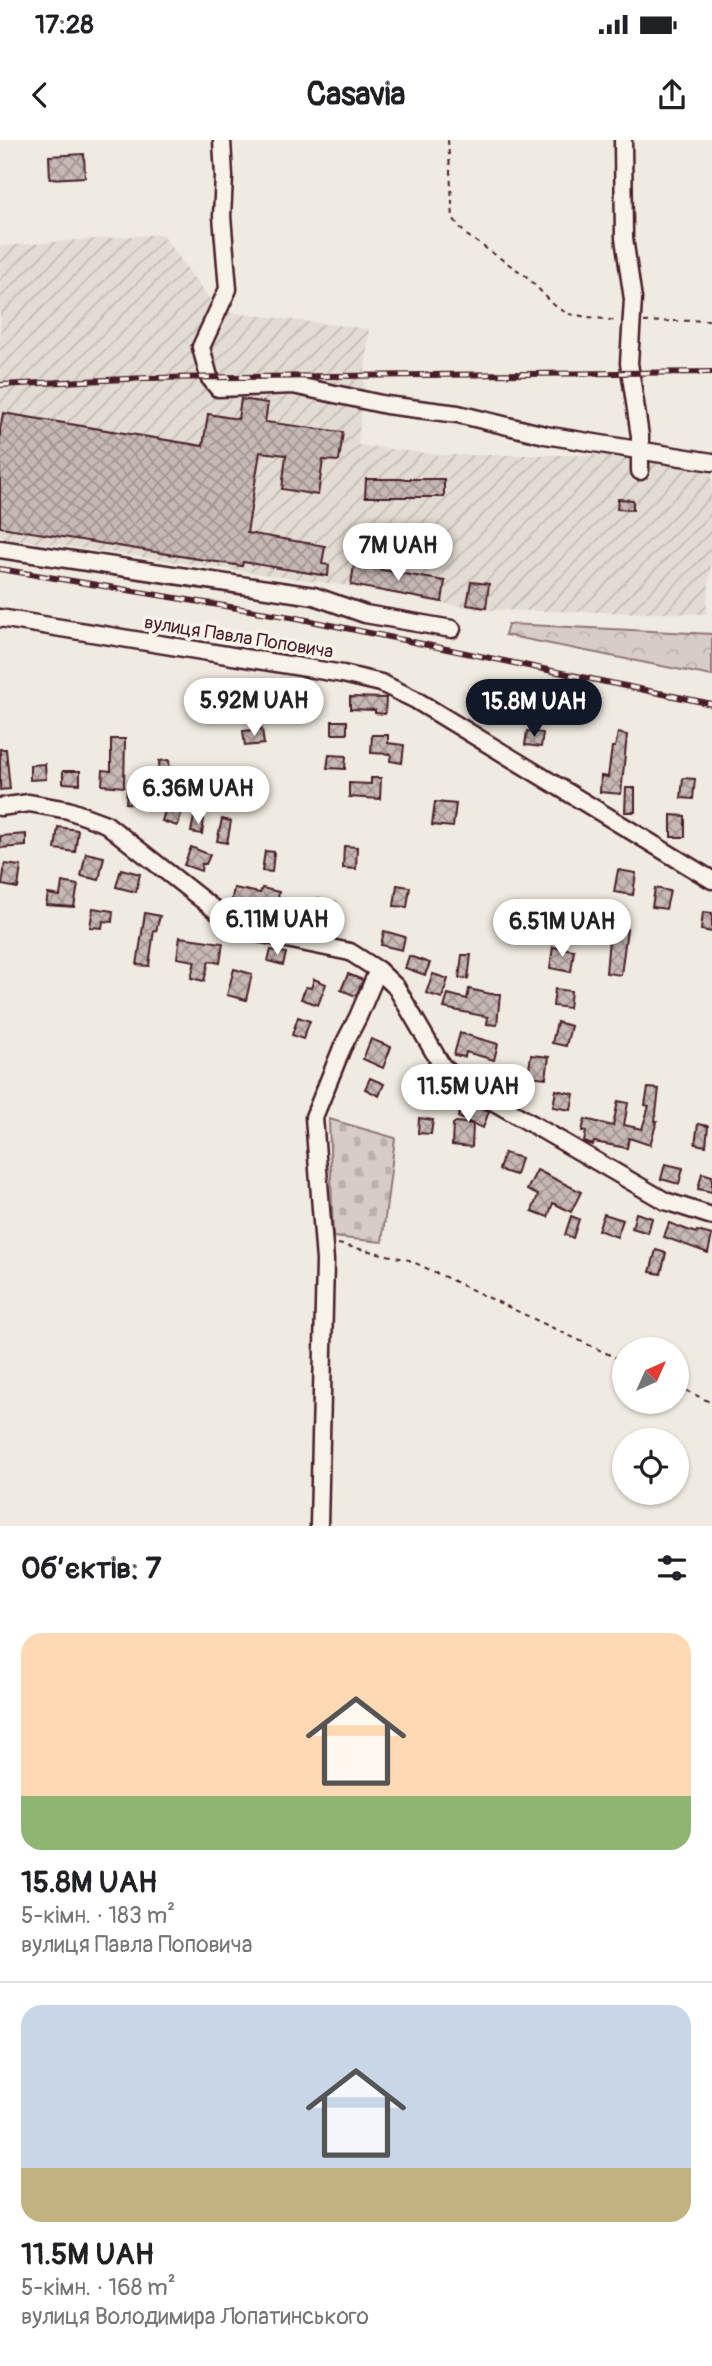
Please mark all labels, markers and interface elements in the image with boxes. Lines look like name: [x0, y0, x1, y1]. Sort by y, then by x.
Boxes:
text: 17:28: [35, 9, 94, 41]
text: Casavia: [307, 75, 405, 115]
icon: back: [21, 76, 59, 114]
icon: share: [653, 76, 691, 114]
pin: 7M UAH: [341, 524, 455, 583]
text: 7M UAH: [359, 531, 437, 560]
street label: вулиця Павла Поповича: [143, 610, 335, 664]
pin: 5.92M UAH: [174, 678, 334, 738]
pin: 15.8M UAH: [454, 680, 614, 739]
text: 5.92M UAH: [200, 686, 308, 715]
text: 15.8M UAH: [482, 687, 586, 716]
pin: 6.36M UAH: [118, 766, 278, 826]
text: 6.36M UAH: [143, 774, 253, 803]
pin: 6.11M UAH: [197, 898, 357, 957]
pin: 6.51M UAH: [482, 900, 642, 959]
text: 6.11M UAH: [226, 905, 328, 934]
text: 6.51M UAH: [509, 907, 615, 936]
pin: 11.5M UAH: [388, 1065, 548, 1124]
text: 11.5M UAH: [417, 1072, 519, 1101]
north arrow: [612, 1337, 690, 1414]
map controls: [612, 1337, 689, 1505]
button: locate: [612, 1428, 689, 1505]
icon: filters: [653, 1549, 691, 1587]
text: Об’єктів: 7: [21, 1550, 162, 1587]
icon: home: [293, 1678, 419, 1804]
text: 15.8M UAH: [21, 1864, 157, 1901]
text: 5-кімн. · 183 m²: [21, 1901, 175, 1930]
text: вулиця Павла Поповича: [21, 1930, 252, 1959]
icon: home: [293, 2050, 419, 2176]
text: 11.5M UAH: [21, 2236, 154, 2273]
text: 5-кімн. · 168 m²: [21, 2273, 176, 2302]
text: вулиця Володимира Лопатинського: [21, 2302, 369, 2331]

